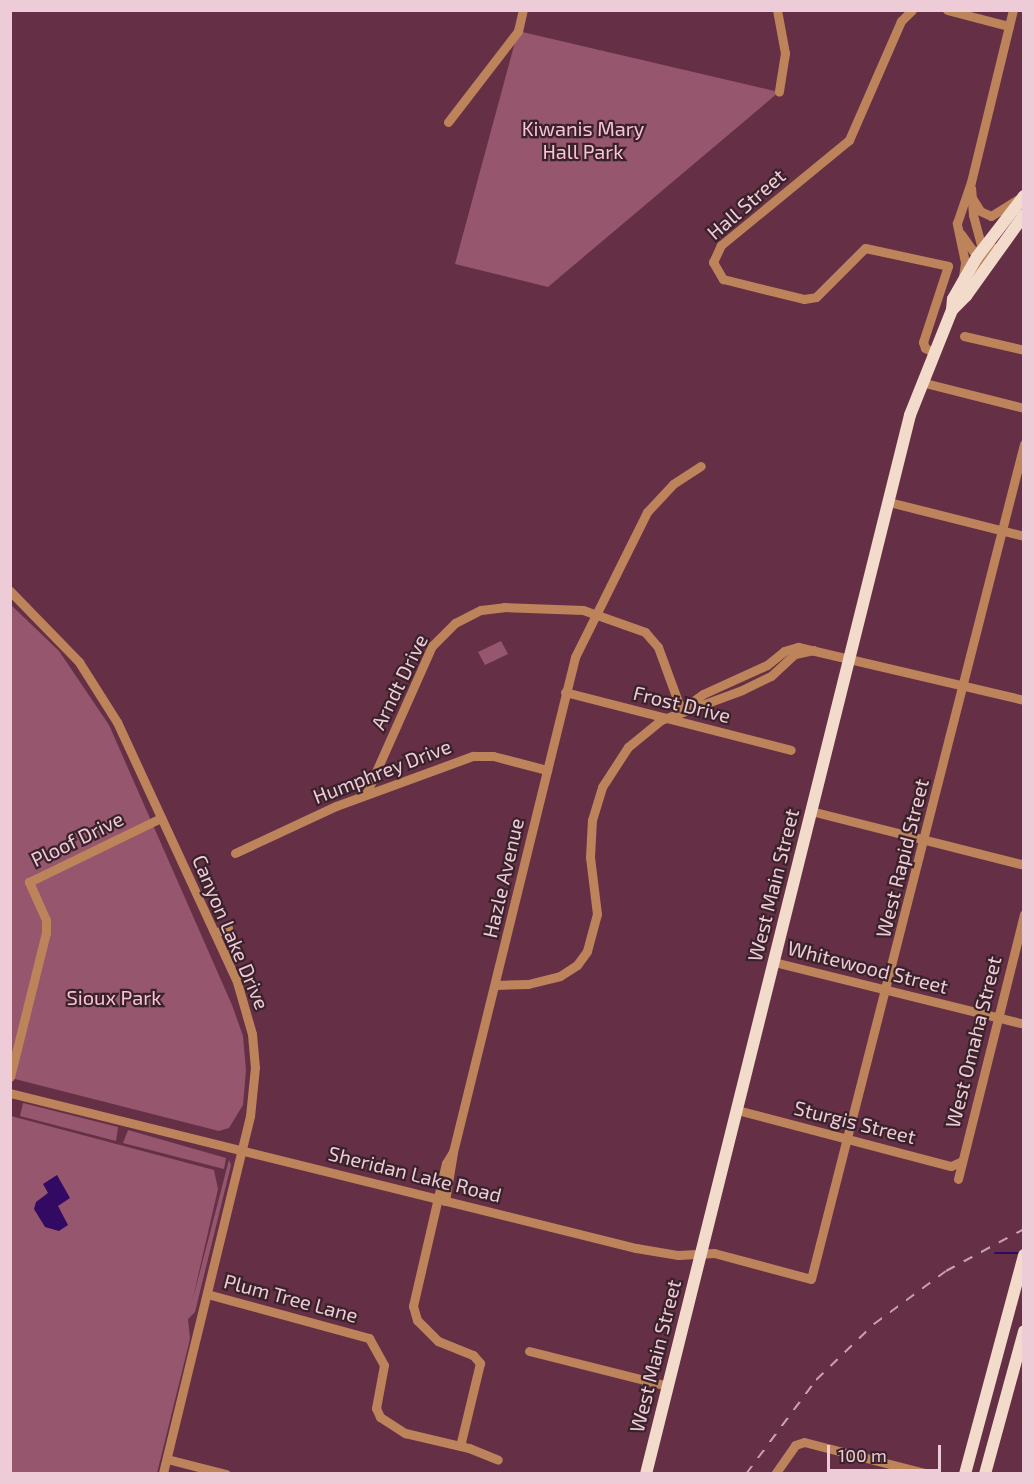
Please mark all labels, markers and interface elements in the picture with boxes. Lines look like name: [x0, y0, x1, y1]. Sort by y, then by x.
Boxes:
park label: Kiwanis Mary Hall Park: [522, 116, 644, 163]
street label: Hall Street: [702, 163, 790, 245]
street label: Arndt Drive: [366, 630, 432, 734]
street label: Frost Drive: [631, 680, 733, 728]
street label: Humphrey Drive: [309, 734, 455, 808]
street label: West Rapid Street: [871, 776, 933, 940]
street label: Ploof Drive: [27, 806, 127, 872]
street label: West Main Street: [742, 806, 804, 964]
street label: Hazle Avenue: [478, 816, 528, 940]
street label: Canyon Lake Drive: [188, 851, 274, 1013]
street label: Whitewood Street: [785, 935, 951, 999]
street label: West Omaha Street: [940, 954, 1006, 1130]
park label: Sioux Park: [67, 985, 161, 1009]
street label: Sturgis Street: [792, 1095, 918, 1149]
street label: Sheridan Lake Road: [326, 1141, 504, 1207]
street label: Plum Tree Lane: [221, 1269, 361, 1327]
street label: West Main Street: [624, 1277, 686, 1435]
scale bar: [830, 1433, 944, 1471]
text: 100 m: [838, 1444, 887, 1466]

